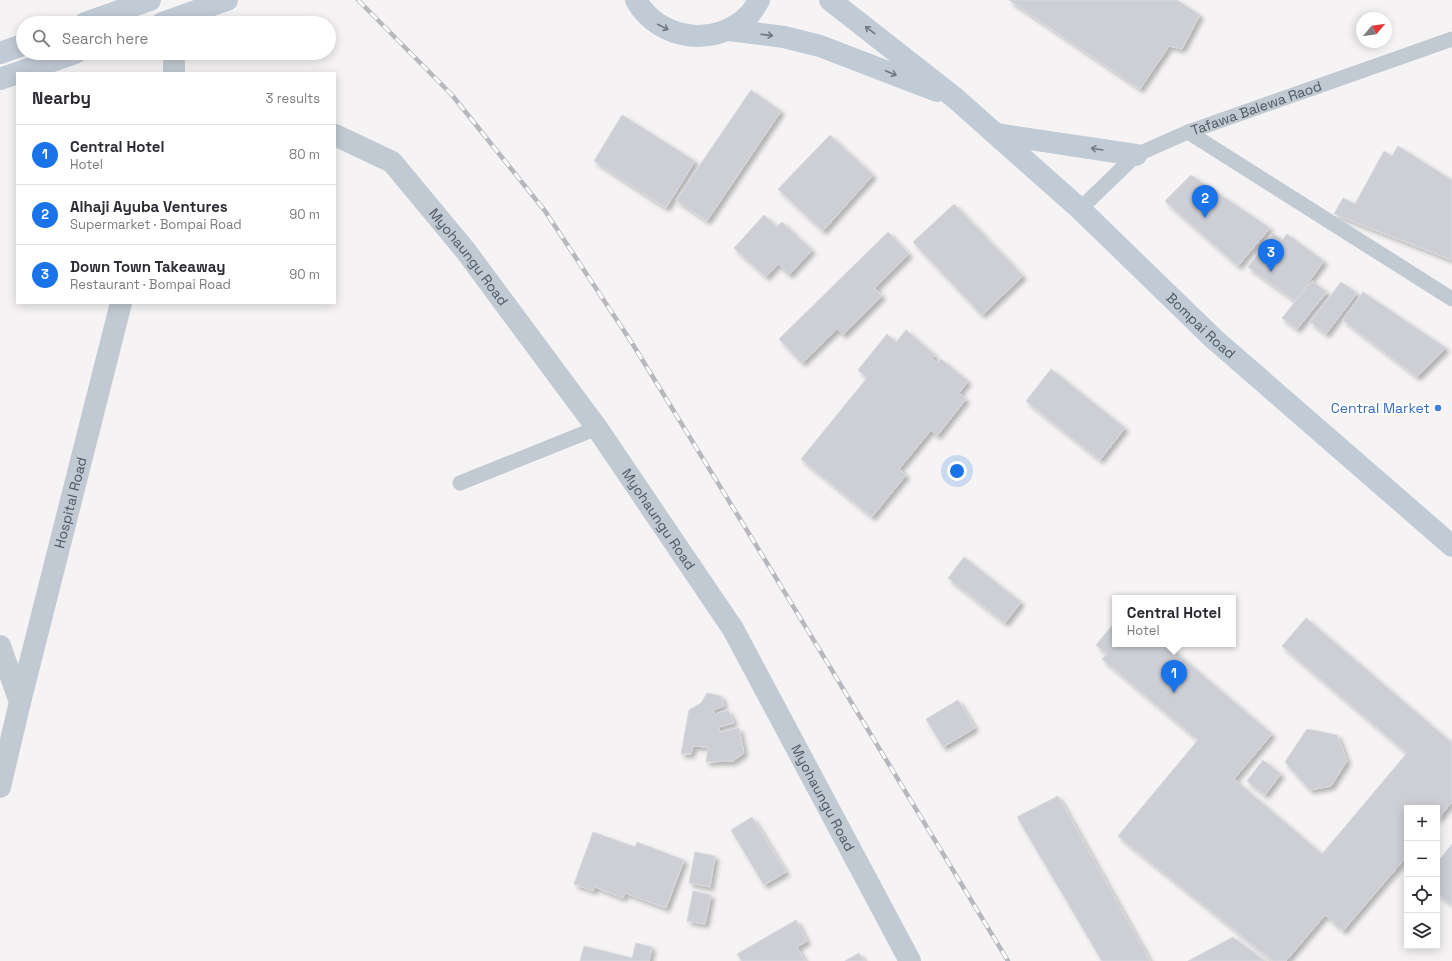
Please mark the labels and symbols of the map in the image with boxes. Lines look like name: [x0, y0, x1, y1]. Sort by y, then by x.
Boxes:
north arrow: [1356, 12, 1392, 48]
one-way arrow: [657, 24, 669, 31]
one-way arrow: [864, 26, 875, 34]
one-way arrow: [760, 31, 773, 39]
one-way arrow: [885, 70, 897, 78]
street label: Tafawa Balewa Raod: [1188, 77, 1324, 139]
one-way arrow: [1091, 145, 1104, 153]
pin: 2: [1192, 185, 1218, 218]
street label: Myohaungu Road: [425, 204, 512, 309]
pin: 3: [1258, 239, 1284, 272]
street label: Bompai Road: [1163, 289, 1239, 363]
place label: Central Market: [1331, 399, 1430, 417]
marker: Central Market: [1433, 403, 1443, 413]
street label: Hospital Road: [50, 455, 91, 550]
your location: [947, 461, 967, 481]
street label: Myohaungu Road: [618, 465, 699, 573]
pin: 1: [1161, 660, 1187, 693]
street label: Myohaungu Road: [787, 741, 859, 854]

